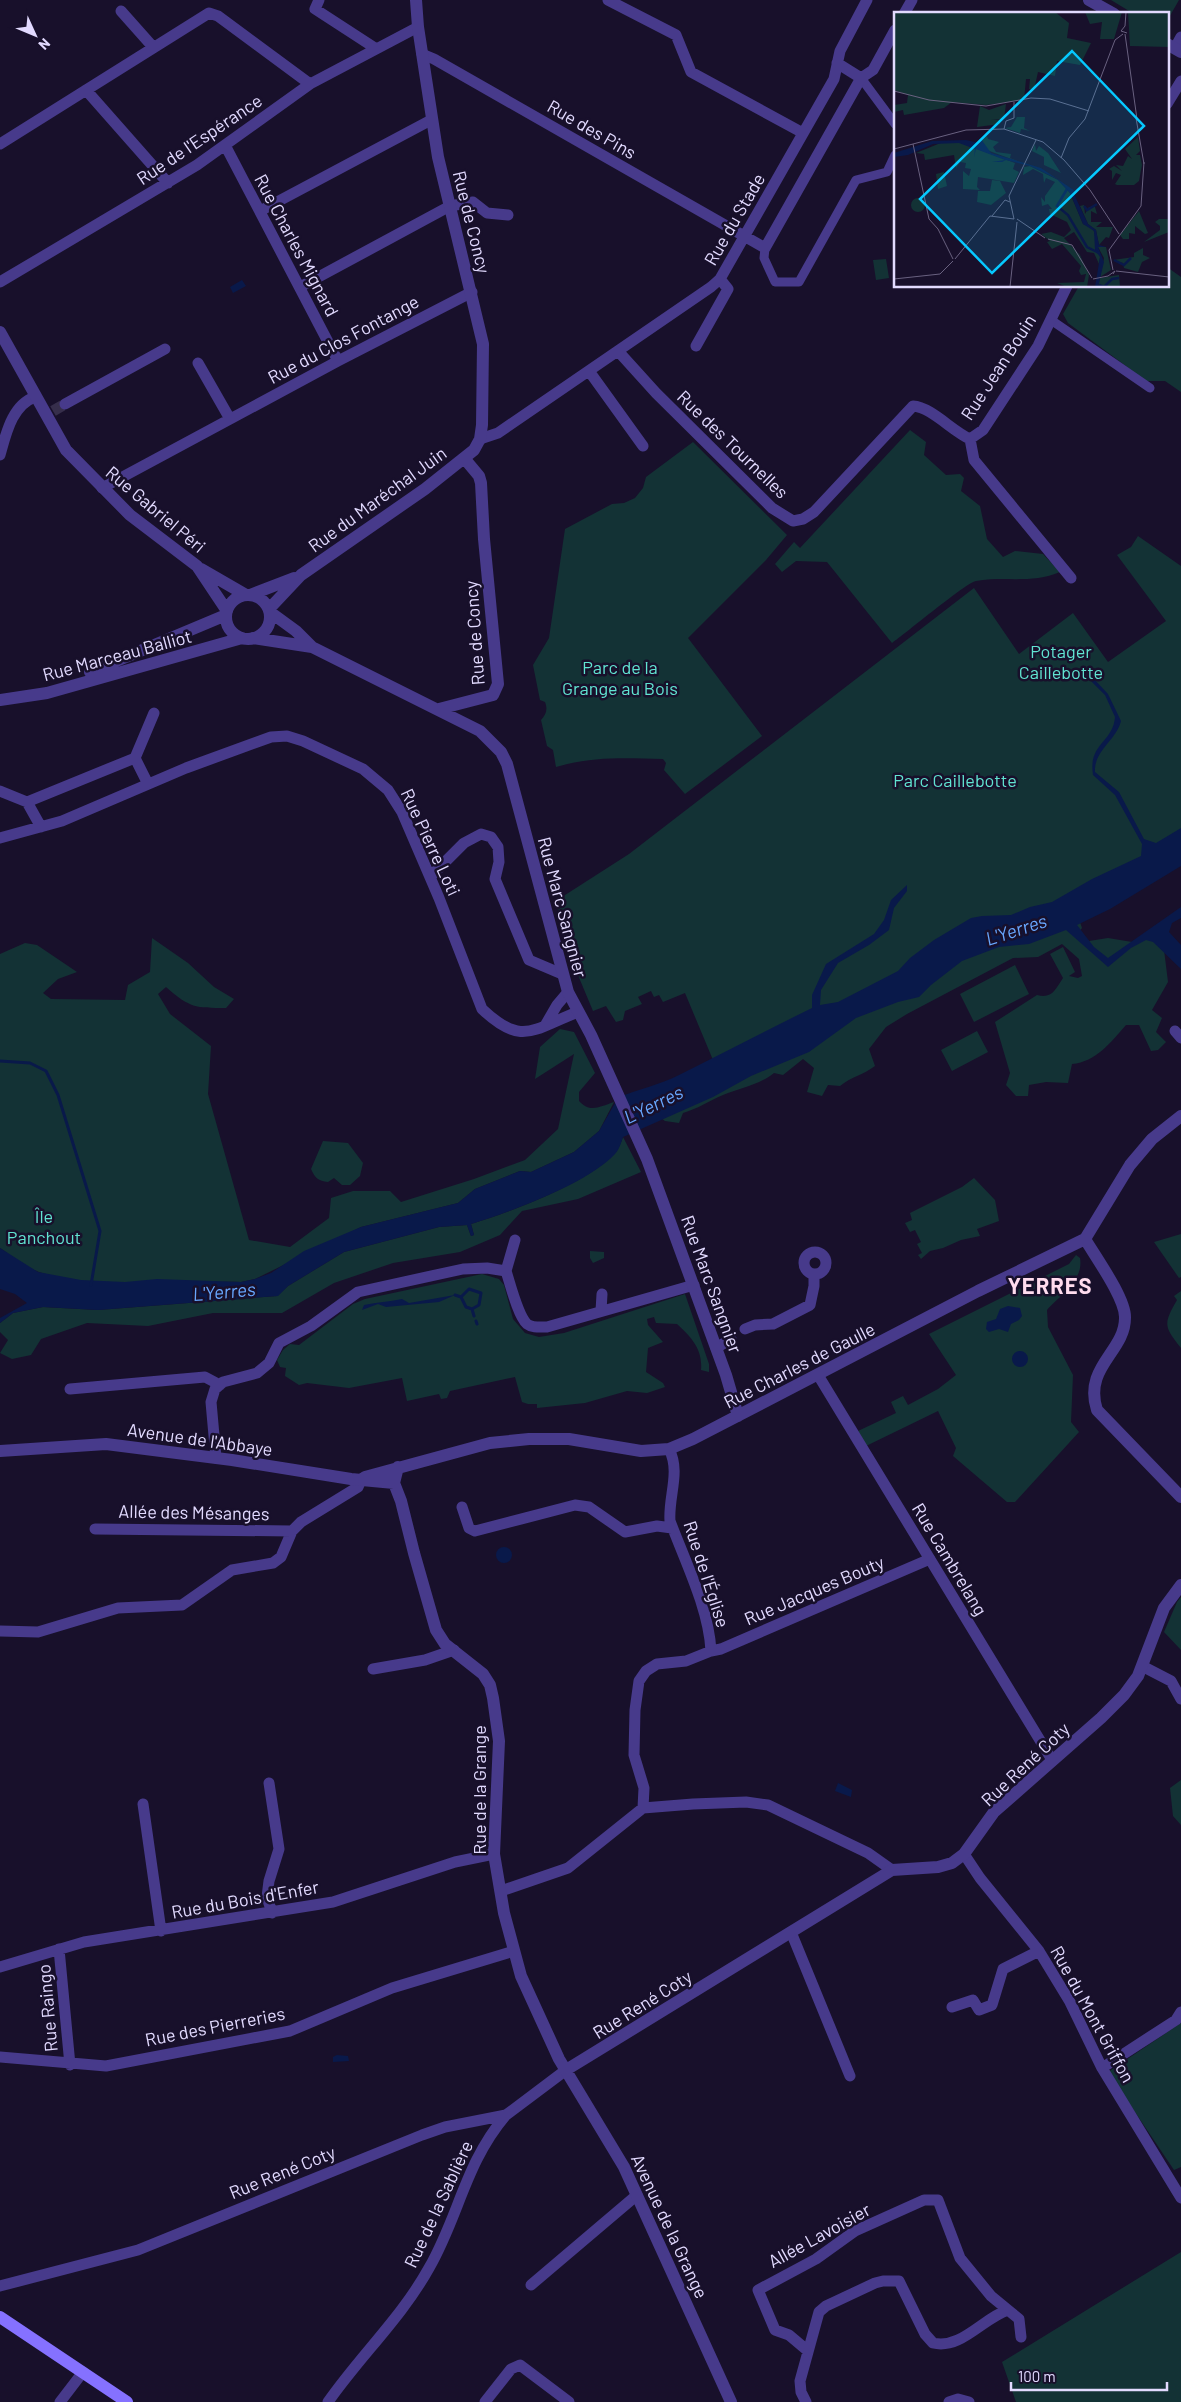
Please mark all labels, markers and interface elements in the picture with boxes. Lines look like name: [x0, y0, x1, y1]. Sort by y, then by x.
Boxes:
north arrow: [10, 10, 60, 60]
inset map: [894, 12, 1168, 288]
text: N: [35, 35, 54, 54]
street label: Rue de l'Espérance: [132, 89, 266, 189]
street label: Rue des Pins: [544, 95, 640, 163]
street label: Rue de Concy: [449, 169, 495, 275]
street label: Rue du Stade: [699, 169, 769, 269]
street label: Rue Charles Mignard: [250, 170, 344, 320]
street label: Rue du Clos Fontange: [264, 290, 422, 388]
street label: Rue Jean Bouin: [956, 310, 1040, 424]
street label: Rue des Tournelles: [673, 385, 793, 503]
street label: Rue du Maréchal Juin: [304, 441, 450, 557]
street label: Rue Gabriel Péri: [102, 461, 210, 557]
street label: Rue de Concy: [459, 580, 489, 686]
street label: Rue Marceau Balliot: [40, 625, 194, 685]
park label: Potager Caillebotte: [1019, 640, 1103, 683]
park label: Parc de la Grange au Bois: [562, 656, 678, 699]
park label: Parc Caillebotte: [893, 769, 1017, 791]
street label: Rue Pierre Loti: [397, 785, 465, 899]
street label: Rue Marc Sangnier: [534, 834, 592, 980]
water label: L'Yerres: [982, 908, 1050, 950]
water label: L'Yerres: [620, 1080, 686, 1128]
park label: Île Panchout: [7, 1205, 81, 1248]
street label: Rue Marc Sangnier: [677, 1212, 747, 1356]
district label: YERRES: [1007, 1272, 1093, 1298]
water label: L'Yerres: [192, 1277, 257, 1305]
street label: Rue Charles de Gaulle: [720, 1317, 878, 1413]
street label: Avenue de l'Abbaye: [126, 1418, 274, 1460]
street label: Rue Cambrelang: [908, 1499, 992, 1619]
street label: Allée des Mésanges: [118, 1500, 270, 1524]
street label: Rue de l'Église: [679, 1518, 735, 1630]
street label: Rue Jacques Bouty: [741, 1551, 887, 1629]
street label: Rue René Coty: [976, 1718, 1074, 1810]
street label: Rue de la Grange: [468, 1725, 490, 1855]
street label: Rue du Bois d'Enfer: [170, 1875, 321, 1923]
street label: Rue du Mont Griffon: [1046, 1942, 1140, 2086]
street label: Rue Raingo: [32, 1963, 62, 2053]
street label: Rue René Coty: [588, 1965, 696, 2043]
street label: Rue des Pierreries: [143, 2002, 287, 2050]
street label: Rue de la Sablière: [399, 2137, 477, 2271]
street label: Rue René Coty: [226, 2141, 338, 2203]
street label: Avenue de la Grange: [627, 2150, 713, 2302]
street label: Allée Lavoisier: [764, 2198, 874, 2272]
scale bar: [1011, 2360, 1167, 2392]
text: 100 m: [1018, 2367, 1056, 2385]

